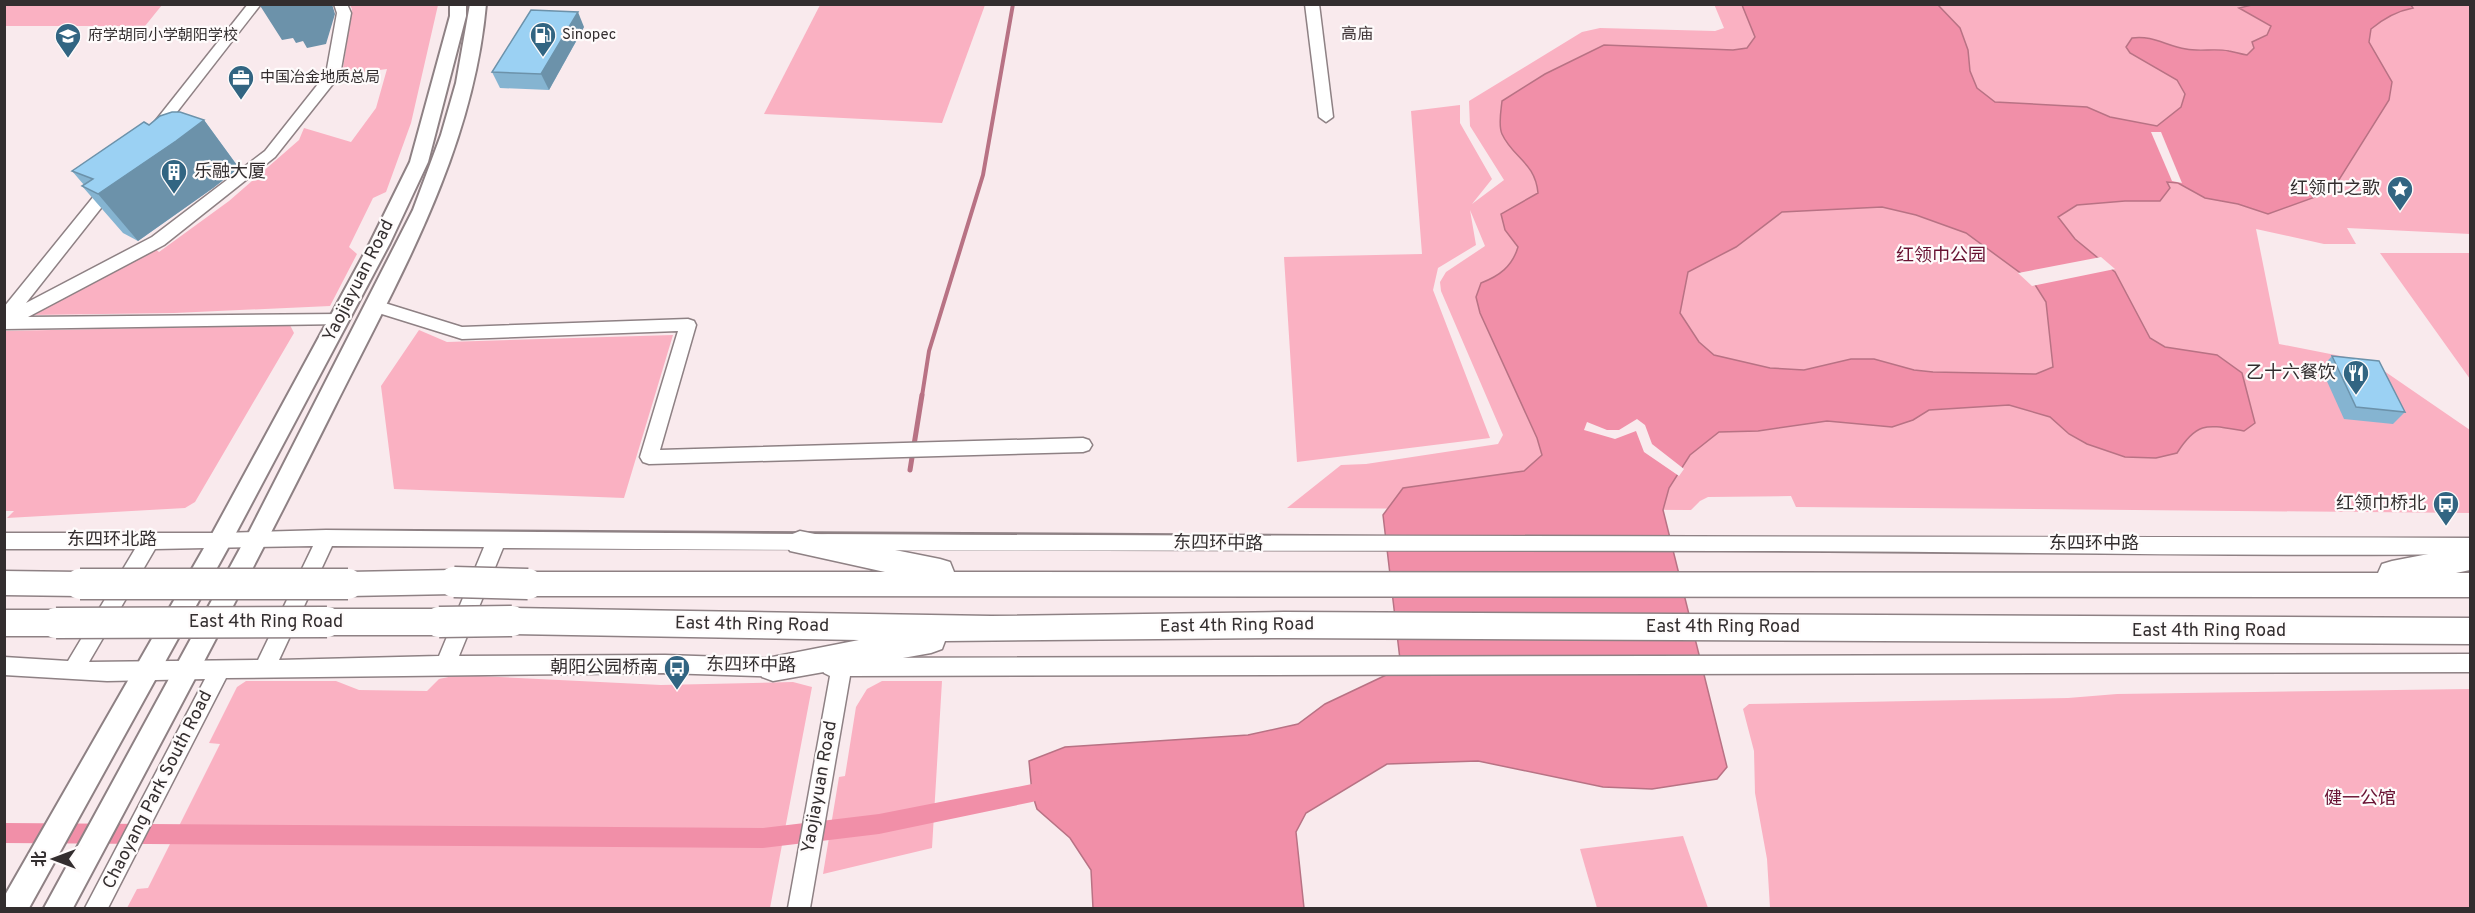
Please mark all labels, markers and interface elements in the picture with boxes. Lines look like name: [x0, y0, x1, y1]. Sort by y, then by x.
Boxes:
fuel station icon: Sinopec: [528, 20, 558, 58]
school or university icon: 府学胡同小学朝阳学校: [53, 21, 83, 59]
district label: 高庙: [1341, 25, 1373, 45]
place label: 府学胡同小学朝阳学校: [88, 26, 238, 46]
place label: Sinopec: [562, 26, 616, 45]
office icon: 中国冶金地质总局: [226, 63, 256, 101]
place label: 中国冶金地质总局: [260, 69, 380, 88]
building icon: 乐融大厦: [159, 157, 189, 195]
place label: 乐融大厦: [194, 161, 266, 184]
place icon: 红领巾之歌: [2385, 174, 2415, 212]
place label: 红领巾之歌: [2290, 178, 2380, 201]
street label: Yaojiayuan Road: [318, 216, 400, 346]
park label: 红领巾公园: [1896, 245, 1986, 268]
restaurant icon: 乙十六餐饮: [2341, 358, 2371, 396]
place label: 乙十六餐饮: [2246, 362, 2336, 385]
bus stop icon: 红领巾桥北: [2431, 489, 2461, 527]
place label: 红领巾桥北: [2336, 493, 2426, 516]
street label: 东四环北路: [67, 529, 157, 552]
street label: 东四环中路: [1173, 532, 1263, 556]
street label: 东四环中路: [2049, 533, 2139, 556]
street label: East 4th Ring Road: [189, 611, 343, 634]
street label: East 4th Ring Road: [675, 612, 829, 638]
street label: East 4th Ring Road: [1160, 613, 1314, 639]
street label: East 4th Ring Road: [1646, 616, 1800, 639]
street label: East 4th Ring Road: [2132, 620, 2286, 643]
bus stop icon: 朝阳公园桥南: [662, 653, 692, 691]
street label: 东四环中路: [706, 654, 796, 678]
place label: 朝阳公园桥南: [550, 657, 658, 680]
street label: Chaoyang Park South Road: [98, 687, 218, 893]
street label: Yaojiayuan Road: [797, 719, 843, 855]
park label: 健一公馆: [2324, 788, 2396, 811]
north arrow: [24, 829, 84, 889]
text: 北: [31, 851, 51, 867]

